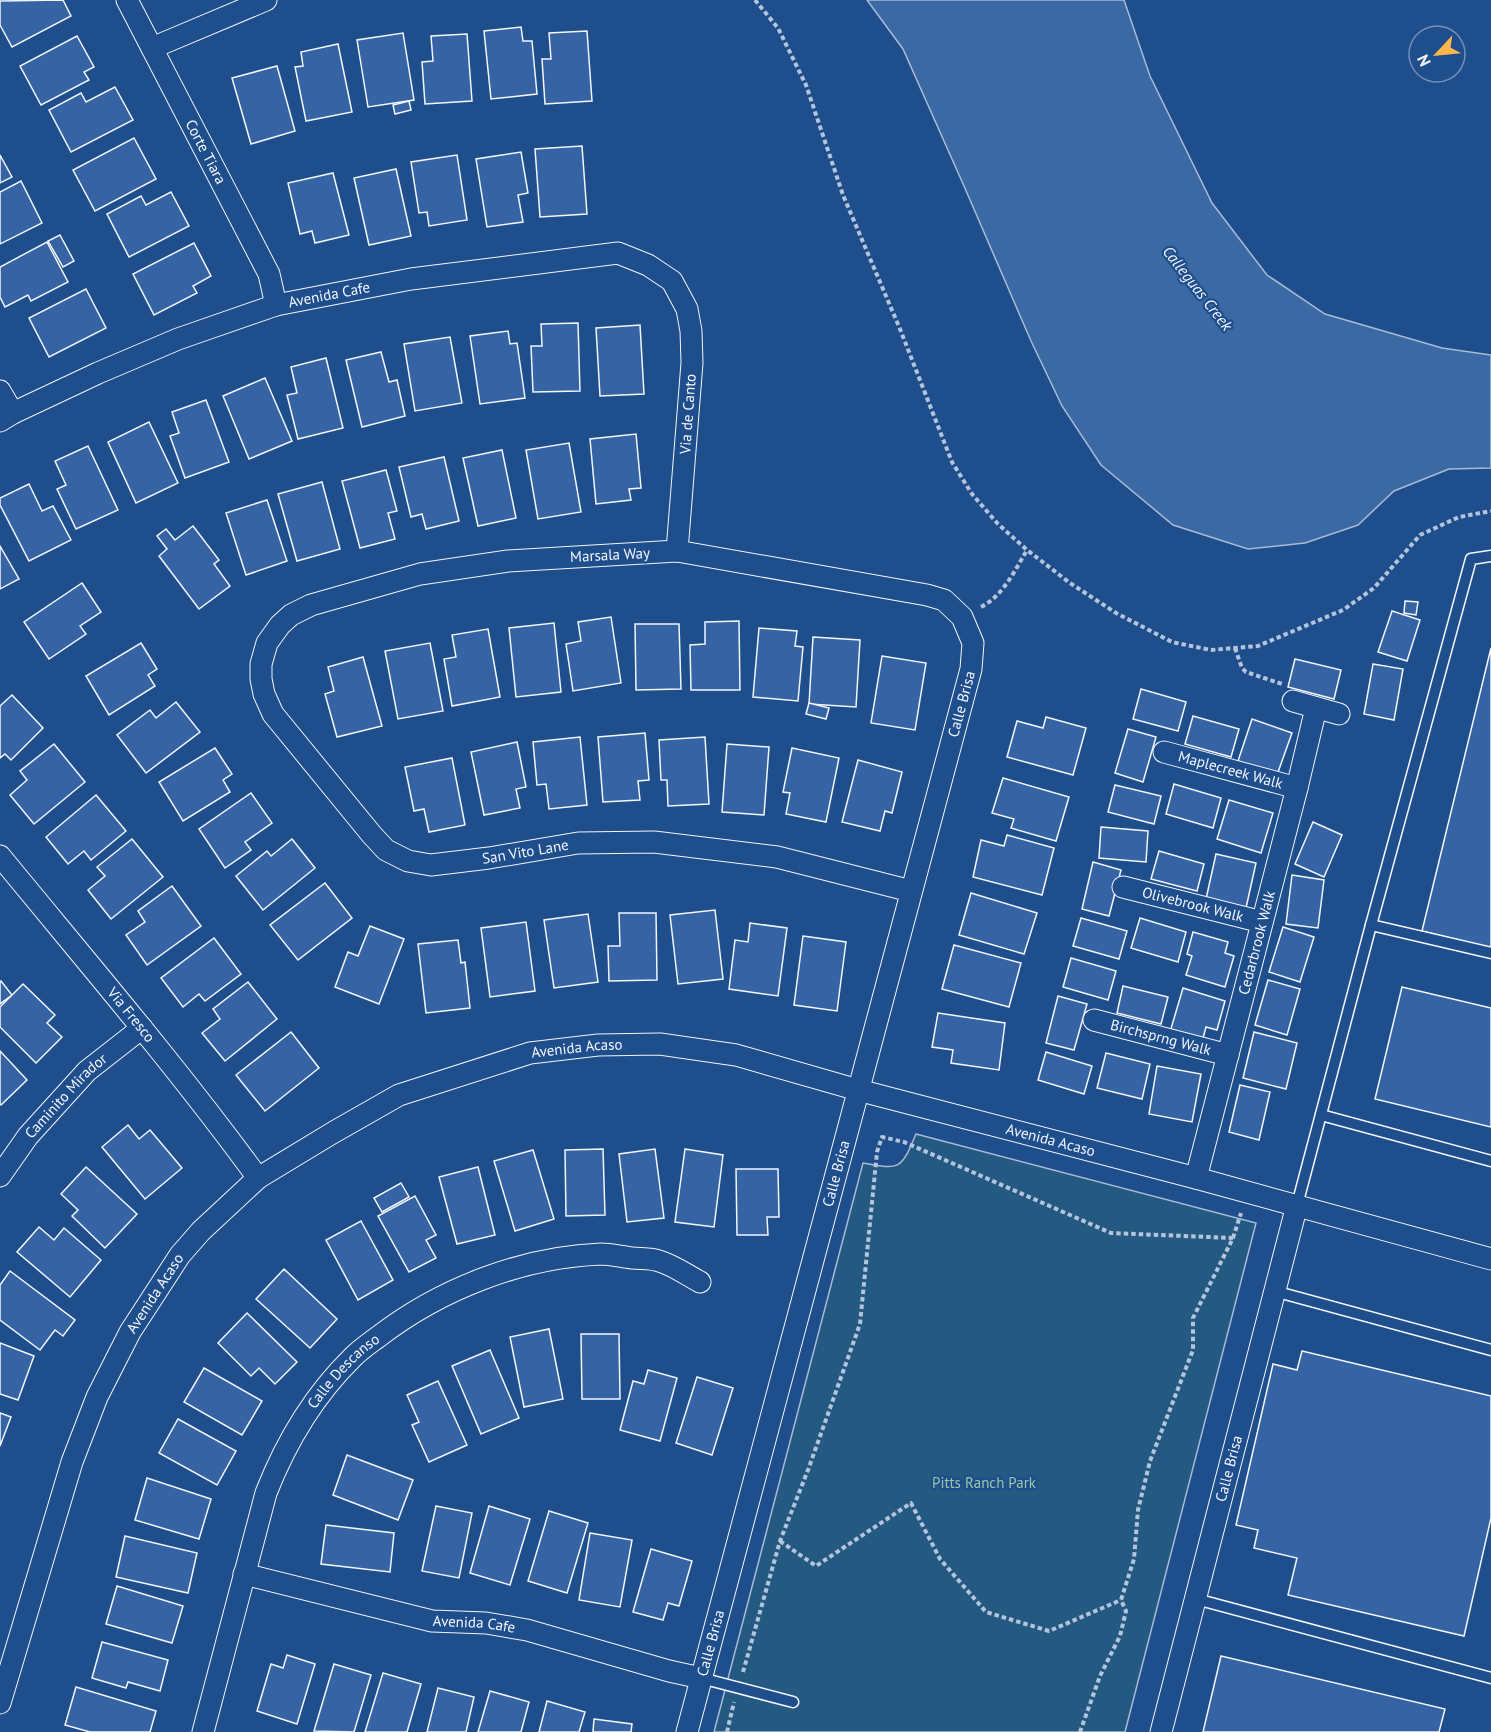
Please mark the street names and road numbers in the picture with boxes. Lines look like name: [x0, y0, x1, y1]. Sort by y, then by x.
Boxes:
street label: Corte Tiara: [182, 116, 231, 187]
street label: Avenida Cafe: [287, 277, 372, 311]
street label: Via de Canto: [675, 373, 700, 456]
street label: Marsala Way: [570, 543, 650, 566]
street label: Calle Brisa: [943, 669, 979, 739]
street label: Maplecreek Walk: [1176, 746, 1286, 793]
street label: San Vito Lane: [481, 835, 570, 868]
street label: Olivebrook Walk: [1140, 882, 1246, 926]
street label: Cedarbrook Walk: [1234, 888, 1279, 997]
street label: Via Fresco: [103, 982, 159, 1046]
street label: Birchsprng Walk: [1109, 1015, 1214, 1059]
street label: Avenida Acaso: [530, 1035, 623, 1062]
street label: Caminito Mirador: [20, 1049, 111, 1142]
street label: Avenida Acaso: [1004, 1119, 1097, 1160]
street label: Calle Brisa: [818, 1138, 854, 1209]
street label: Avenida Acaso: [122, 1250, 187, 1337]
street label: Calle Descanso: [303, 1329, 383, 1412]
street label: Calle Brisa: [1211, 1433, 1246, 1504]
street label: Calle Brisa: [692, 1608, 728, 1678]
street label: Avenida Cafe: [432, 1611, 517, 1637]

